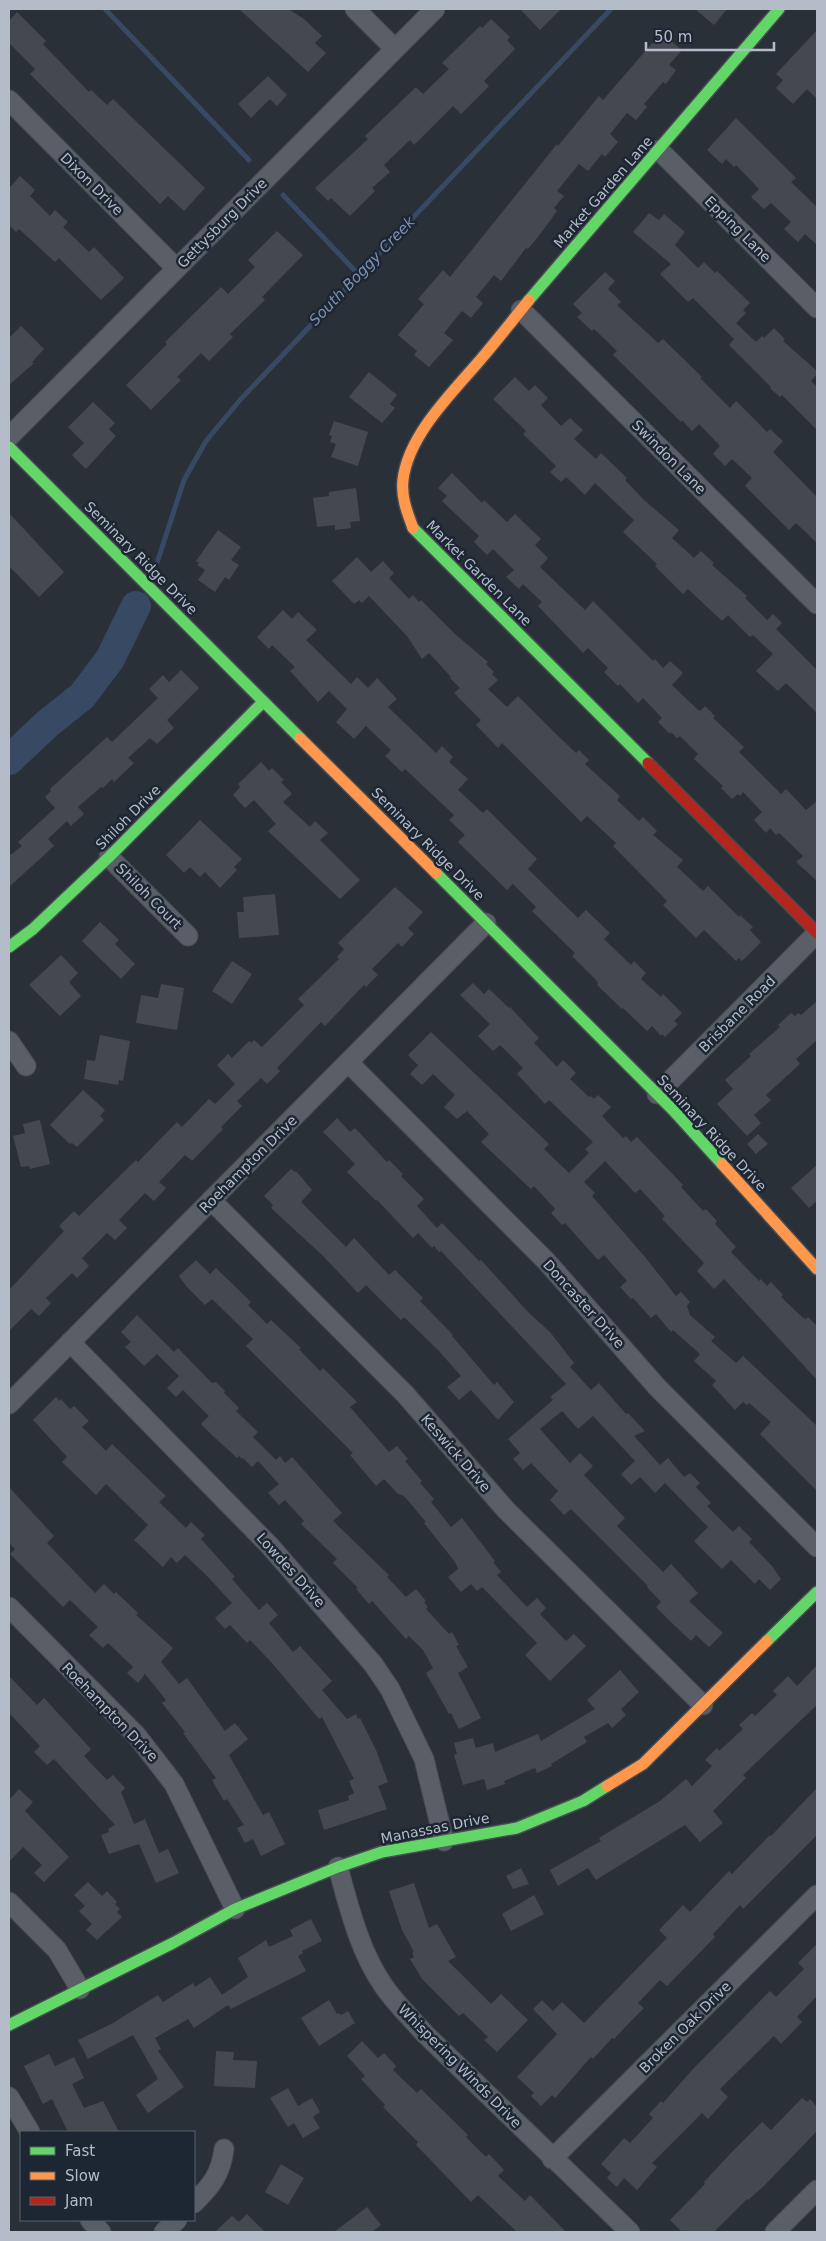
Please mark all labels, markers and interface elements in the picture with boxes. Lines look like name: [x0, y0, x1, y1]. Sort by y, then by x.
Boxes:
scale bar: [646, 20, 774, 52]
text: 50 m: [654, 28, 692, 46]
street label: Market Garden Lane: [550, 133, 656, 251]
street label: Dixon Drive: [57, 149, 127, 219]
street label: Gettysburg Drive: [174, 175, 270, 271]
street label: Epping Lane: [702, 193, 774, 265]
water label: South Boggy Creek: [305, 212, 420, 329]
street label: Swindon Lane: [629, 417, 709, 497]
street label: Seminary Ridge Drive: [81, 498, 201, 618]
street label: Market Garden Lane: [423, 517, 535, 629]
street label: Shiloh Drive: [92, 781, 164, 853]
street label: Seminary Ridge Drive: [368, 784, 488, 904]
street label: Shiloh Court: [113, 860, 185, 932]
street label: Brisbane Road: [696, 973, 778, 1055]
street label: Seminary Ridge Drive: [654, 1072, 770, 1194]
street label: Roehampton Drive: [196, 1112, 300, 1216]
street label: Doncaster Drive: [540, 1257, 628, 1351]
street label: Keswick Drive: [418, 1411, 494, 1495]
street label: Lowdes Drive: [254, 1530, 328, 1610]
street label: Roehampton Drive: [59, 1659, 161, 1765]
street label: Manassas Drive: [379, 1810, 491, 1846]
street label: Broken Oak Drive: [636, 1978, 734, 2076]
street label: Whispering Winds Drive: [395, 2001, 525, 2131]
legend: [20, 2131, 195, 2221]
text: Fast: [65, 2142, 95, 2160]
text: Slow: [65, 2167, 100, 2185]
text: Jam: [64, 2192, 93, 2210]

